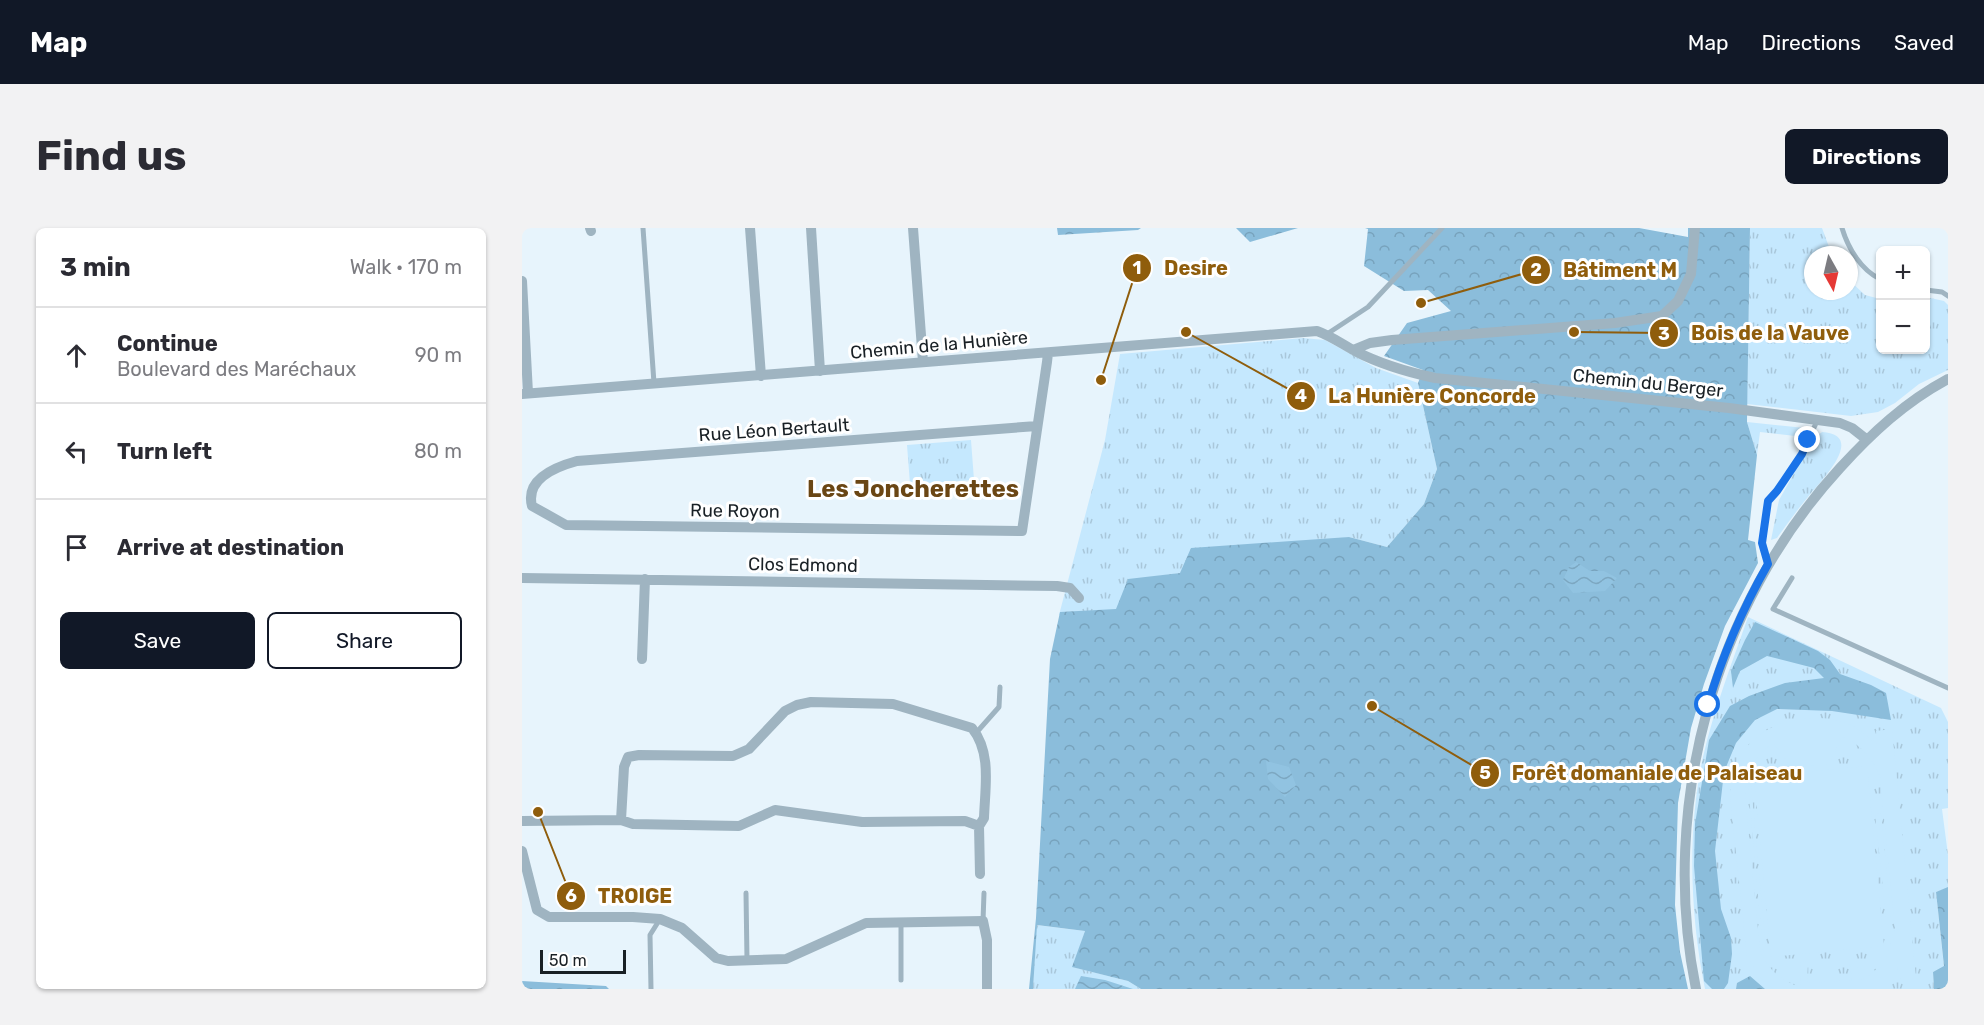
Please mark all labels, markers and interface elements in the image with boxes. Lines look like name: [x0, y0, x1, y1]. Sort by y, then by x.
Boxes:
text: Map: [30, 26, 87, 59]
text: Map: [1688, 30, 1729, 55]
text: Directions: [1762, 30, 1861, 55]
text: Saved: [1894, 30, 1954, 55]
button: Directions: [1785, 129, 1948, 184]
text: Find us: [36, 131, 187, 181]
north arrow: [1804, 246, 1858, 300]
map controls: [1876, 246, 1930, 354]
button: +: [1876, 246, 1930, 300]
callout: Desire: [1122, 249, 1240, 287]
callout: Bâtiment M: [1521, 251, 1689, 289]
text: 3 min: [60, 252, 131, 283]
text: Walk · 170 m: [350, 255, 462, 279]
text: Desire: [1164, 256, 1228, 280]
text: 1: [1133, 257, 1141, 279]
text: Bâtiment M: [1563, 258, 1677, 282]
text: 2: [1530, 259, 1542, 281]
button: −: [1876, 300, 1930, 354]
callout: Bois de la Vauve: [1649, 314, 1862, 352]
text: Bois de la Vauve: [1691, 321, 1849, 345]
text: 3: [1658, 323, 1670, 345]
street label: Chemin de la Hunière: [849, 326, 1029, 364]
text: Continue: [117, 330, 218, 357]
icon: ahead: [60, 339, 93, 372]
text: 90 m: [415, 343, 462, 367]
text: Boulevard des Maréchaux: [117, 357, 356, 381]
street label: Chemin du Berger: [1572, 364, 1724, 402]
callout: La Hunière Concorde: [1286, 377, 1548, 415]
text: La Hunière Concorde: [1328, 384, 1536, 408]
text: 4: [1295, 385, 1307, 407]
street label: Rue Léon Bertault: [698, 414, 850, 446]
route end: [1794, 426, 1820, 452]
icon: left: [60, 435, 93, 468]
text: Turn left: [117, 438, 212, 465]
text: 80 m: [414, 439, 462, 463]
district label: Les Joncherettes: [807, 475, 1019, 503]
street label: Rue Royon: [690, 499, 780, 523]
icon: arrive: [60, 531, 93, 564]
text: Arrive at destination: [117, 534, 344, 561]
street label: Clos Edmond: [748, 553, 858, 577]
button: Save: [60, 612, 255, 669]
button: Share: [267, 612, 462, 669]
route start: [1694, 691, 1720, 717]
callout: Forêt domaniale de Palaiseau: [1470, 754, 1815, 792]
text: Forêt domaniale de Palaiseau: [1512, 761, 1802, 785]
text: 5: [1479, 762, 1491, 784]
callout: TROIGE: [556, 877, 684, 915]
text: TROIGE: [598, 884, 672, 908]
text: 6: [565, 885, 577, 907]
scale bar: [540, 947, 626, 974]
text: 50 m: [549, 951, 587, 970]

